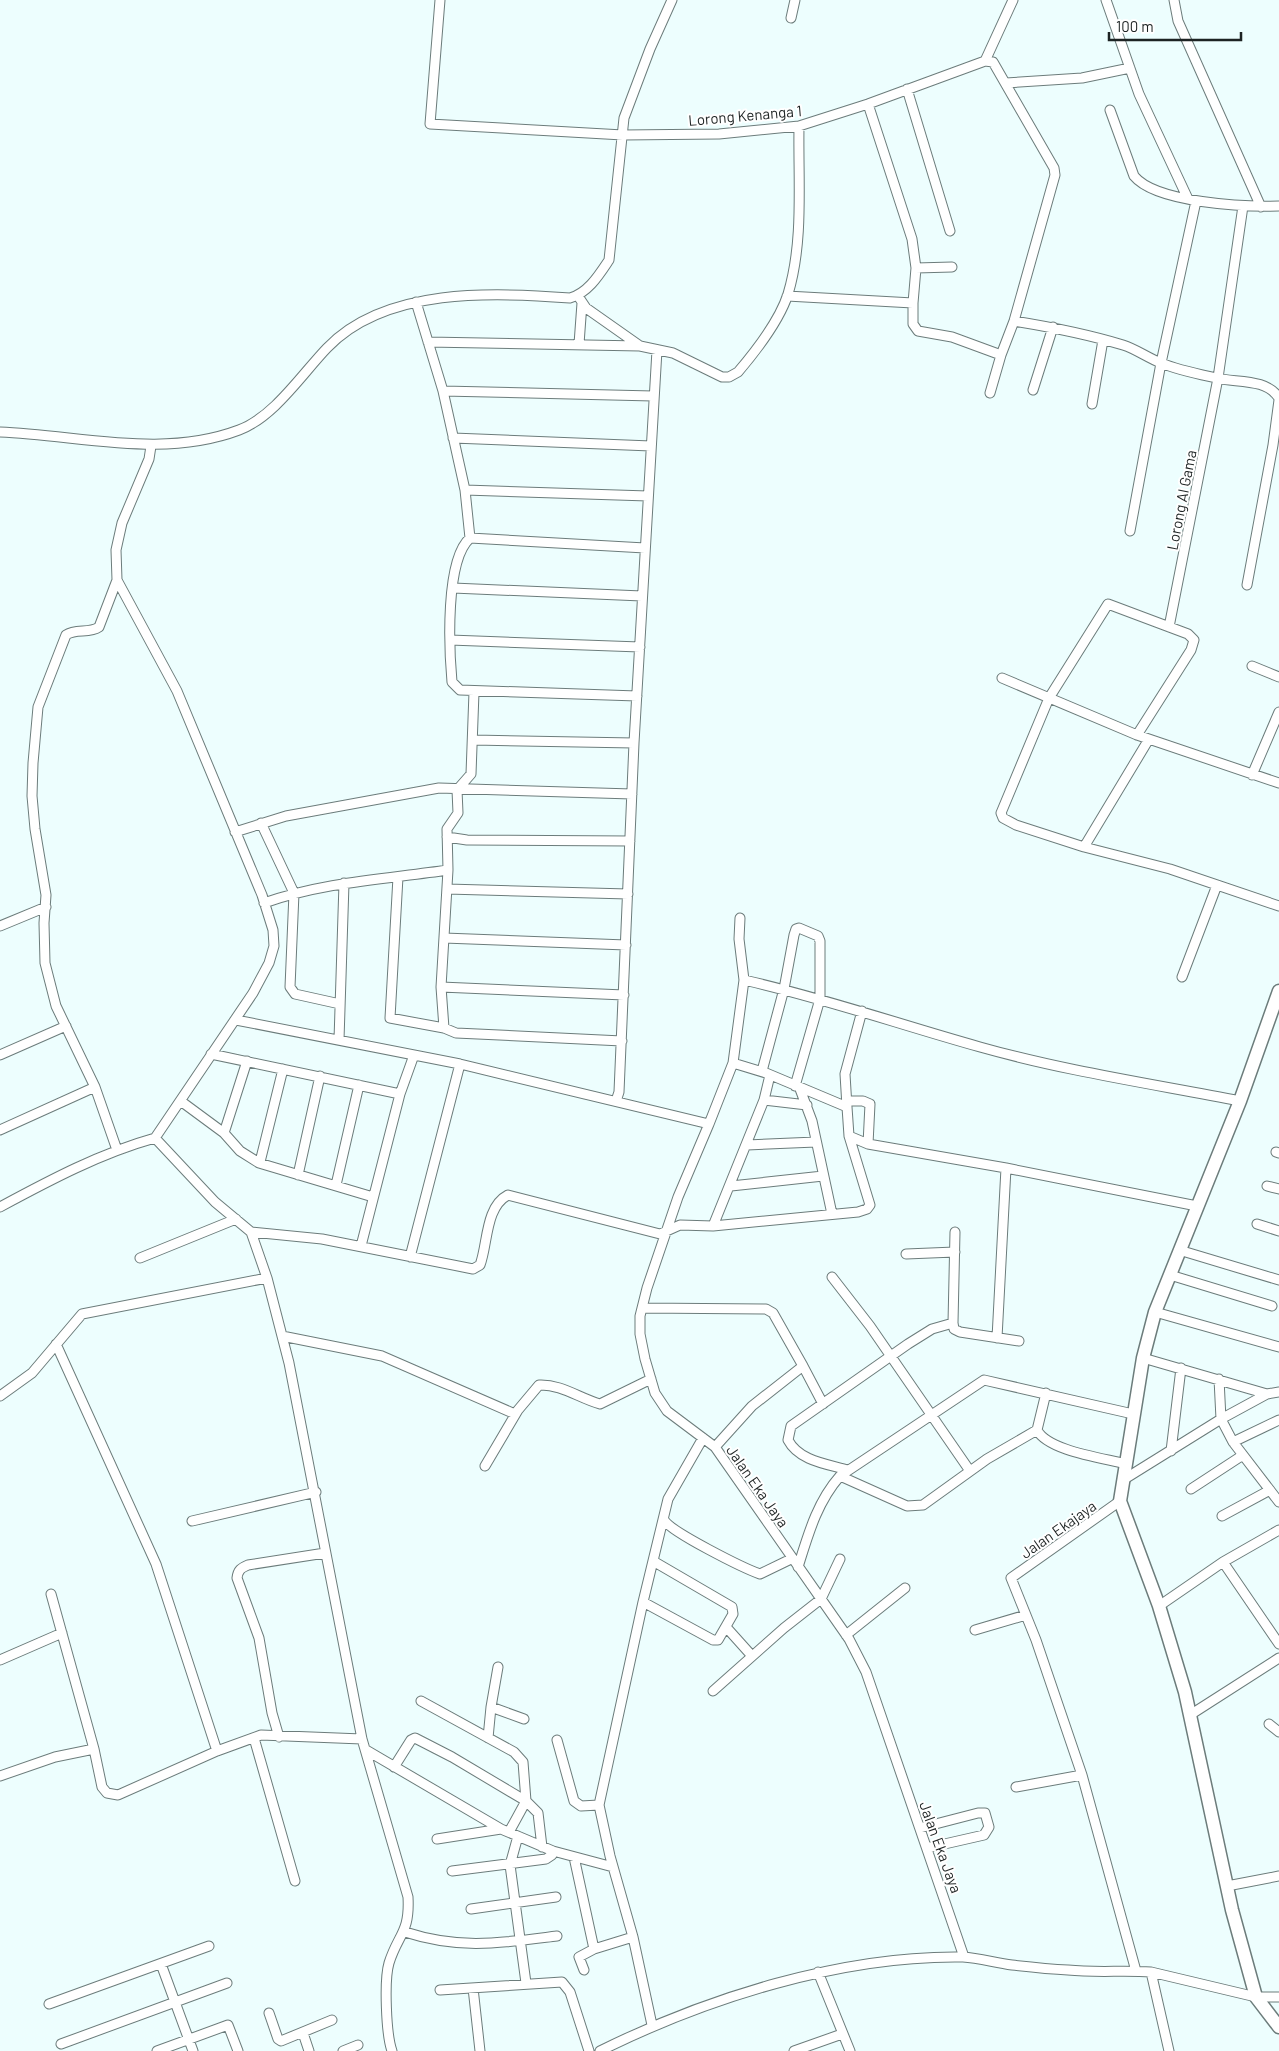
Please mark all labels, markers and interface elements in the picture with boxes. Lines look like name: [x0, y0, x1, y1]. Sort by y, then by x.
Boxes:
scale bar: [1109, 10, 1242, 42]
text: 100 m: [1116, 17, 1154, 35]
street label: Lorong Kenanga 1: [687, 101, 803, 129]
street label: Lorong Al Gama: [1162, 448, 1200, 552]
street label: Jalan Eka Jaya: [723, 1441, 793, 1531]
street label: Jalan Ekajaya: [1017, 1496, 1099, 1562]
street label: Jalan Eka Jaya: [916, 1799, 966, 1895]

